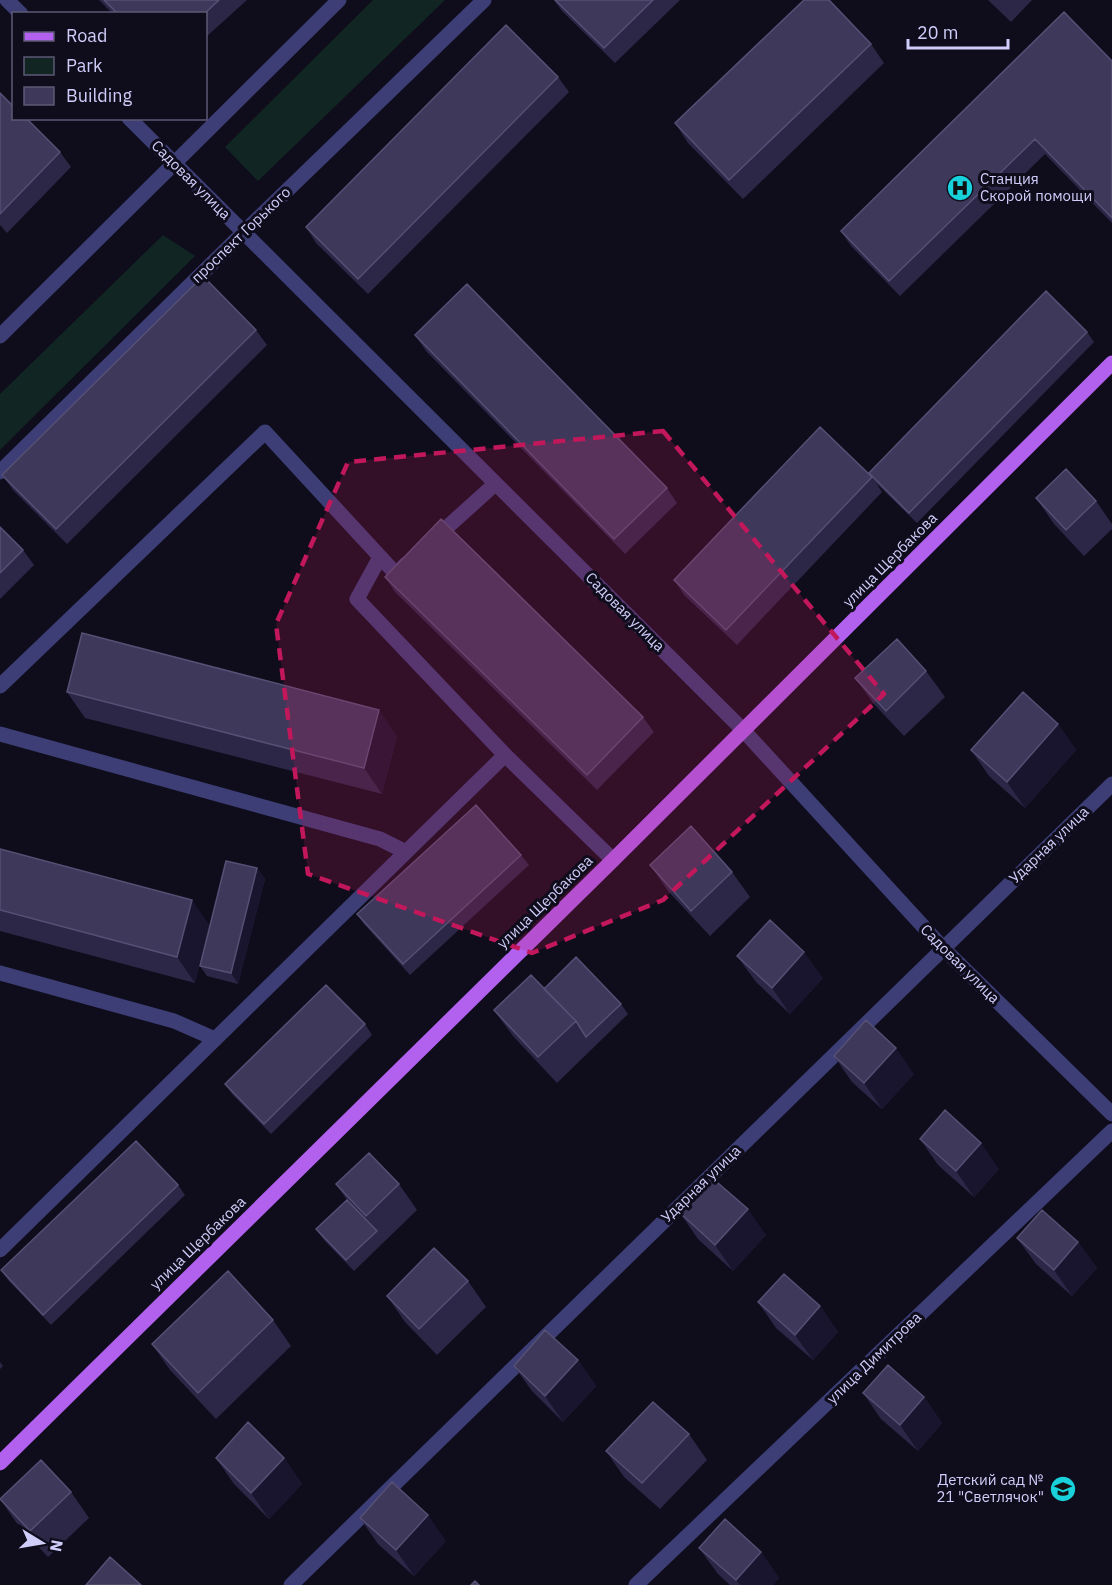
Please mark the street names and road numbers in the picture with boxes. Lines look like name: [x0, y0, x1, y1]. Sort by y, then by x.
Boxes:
street label: Садовая улица: [148, 136, 235, 223]
street label: проспект Горького: [187, 182, 294, 287]
street label: улица Щербакова: [838, 508, 941, 611]
street label: Садовая улица: [582, 568, 669, 655]
street label: Ударная улица: [1005, 802, 1093, 887]
street label: улица Щербакова: [493, 851, 597, 952]
street label: Садовая улица: [917, 920, 1004, 1007]
street label: Ударная улица: [657, 1141, 745, 1226]
street label: улица Щербакова: [146, 1192, 250, 1293]
street label: улица Димитрова: [822, 1308, 925, 1408]

